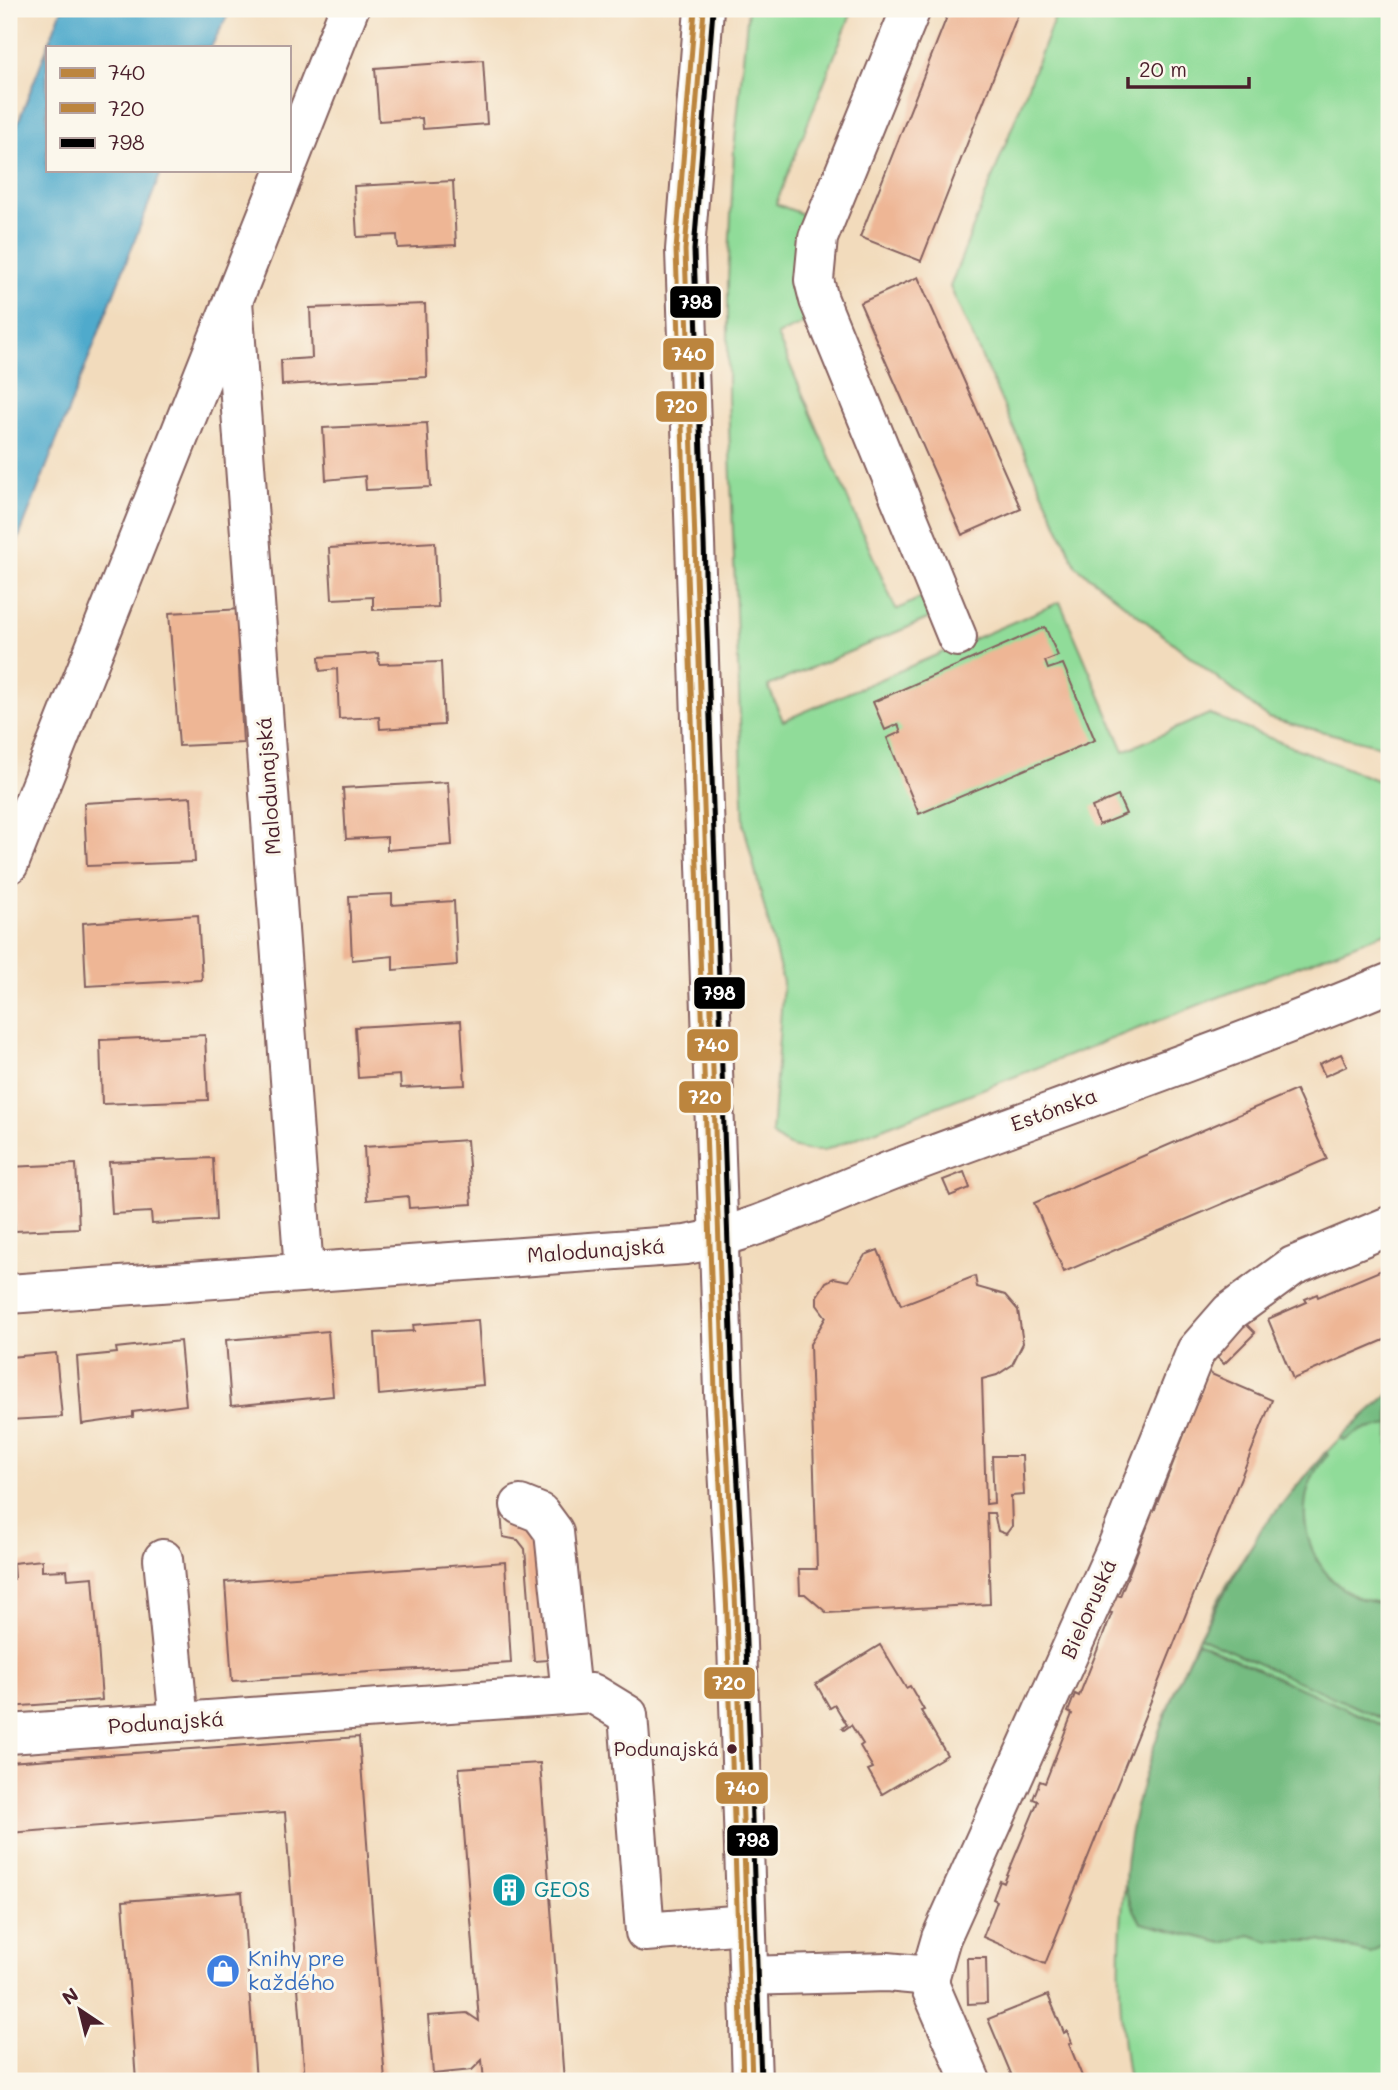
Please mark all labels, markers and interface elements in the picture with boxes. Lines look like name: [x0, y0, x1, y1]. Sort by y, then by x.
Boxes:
legend: [46, 46, 290, 172]
scale bar: [1128, 46, 1249, 90]
text: 20 m: [1139, 55, 1187, 82]
text: 740: [108, 58, 145, 85]
text: 720: [108, 94, 144, 121]
text: 798: [108, 128, 145, 155]
line badge: 798: [669, 285, 722, 319]
text: 798: [679, 289, 713, 314]
line badge: 740: [662, 337, 715, 371]
text: 740: [672, 341, 706, 366]
line badge: 720: [655, 390, 708, 423]
text: 720: [664, 393, 698, 418]
street label: Malodunajská: [249, 716, 286, 856]
line badge: 798: [693, 976, 746, 1010]
text: 798: [702, 980, 736, 1005]
line badge: 740: [686, 1028, 739, 1062]
text: 740: [695, 1032, 729, 1057]
line badge: 720: [678, 1080, 732, 1114]
street label: Estónska: [1007, 1081, 1100, 1137]
text: 720: [688, 1084, 722, 1109]
street label: Malodunajská: [526, 1231, 666, 1268]
street label: Bieloruská: [1054, 1554, 1122, 1663]
line badge: 720: [703, 1666, 756, 1700]
text: 720: [712, 1670, 746, 1695]
street label: Podunajská: [107, 1704, 225, 1739]
place label: Podunajská: [614, 1736, 719, 1761]
marker: Podunajská: [725, 1742, 739, 1756]
line badge: 740: [715, 1771, 769, 1805]
text: 740: [725, 1775, 759, 1800]
line badge: 798: [726, 1824, 779, 1857]
text: 798: [736, 1827, 770, 1852]
building icon: GEOS: [490, 1871, 528, 1909]
place label: GEOS: [534, 1875, 590, 1902]
place label: Knihy pre každého: [248, 1944, 345, 1995]
shop icon: Knihy pre každého: [204, 1952, 242, 1990]
north arrow: [46, 1974, 116, 2044]
text: N: [57, 1981, 83, 2010]

